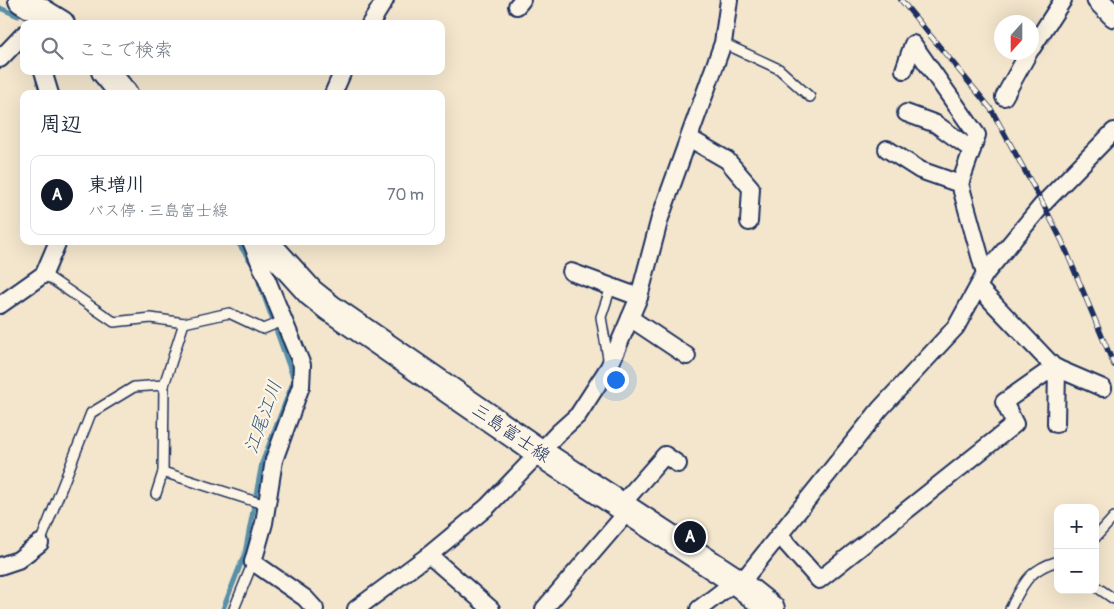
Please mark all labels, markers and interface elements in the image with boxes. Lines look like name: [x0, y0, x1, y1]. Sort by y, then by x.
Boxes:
north arrow: [994, 15, 1039, 60]
search box: [20, 20, 445, 75]
icon: search: [38, 34, 66, 62]
text: ここで検索: [78, 38, 173, 62]
text: 周辺: [40, 111, 82, 138]
text: 東増川: [88, 173, 145, 197]
text: A: [52, 185, 62, 205]
text: 70 m: [387, 185, 424, 205]
text: バス停 · 三島富士線: [88, 201, 228, 221]
your location: [603, 367, 629, 393]
water label: 江尾江川: [239, 377, 287, 457]
street label: 三島富士線: [467, 398, 555, 468]
map controls: [1054, 504, 1099, 594]
button: +: [1054, 504, 1099, 549]
pin: A: [674, 518, 706, 556]
button: −: [1054, 549, 1099, 594]

